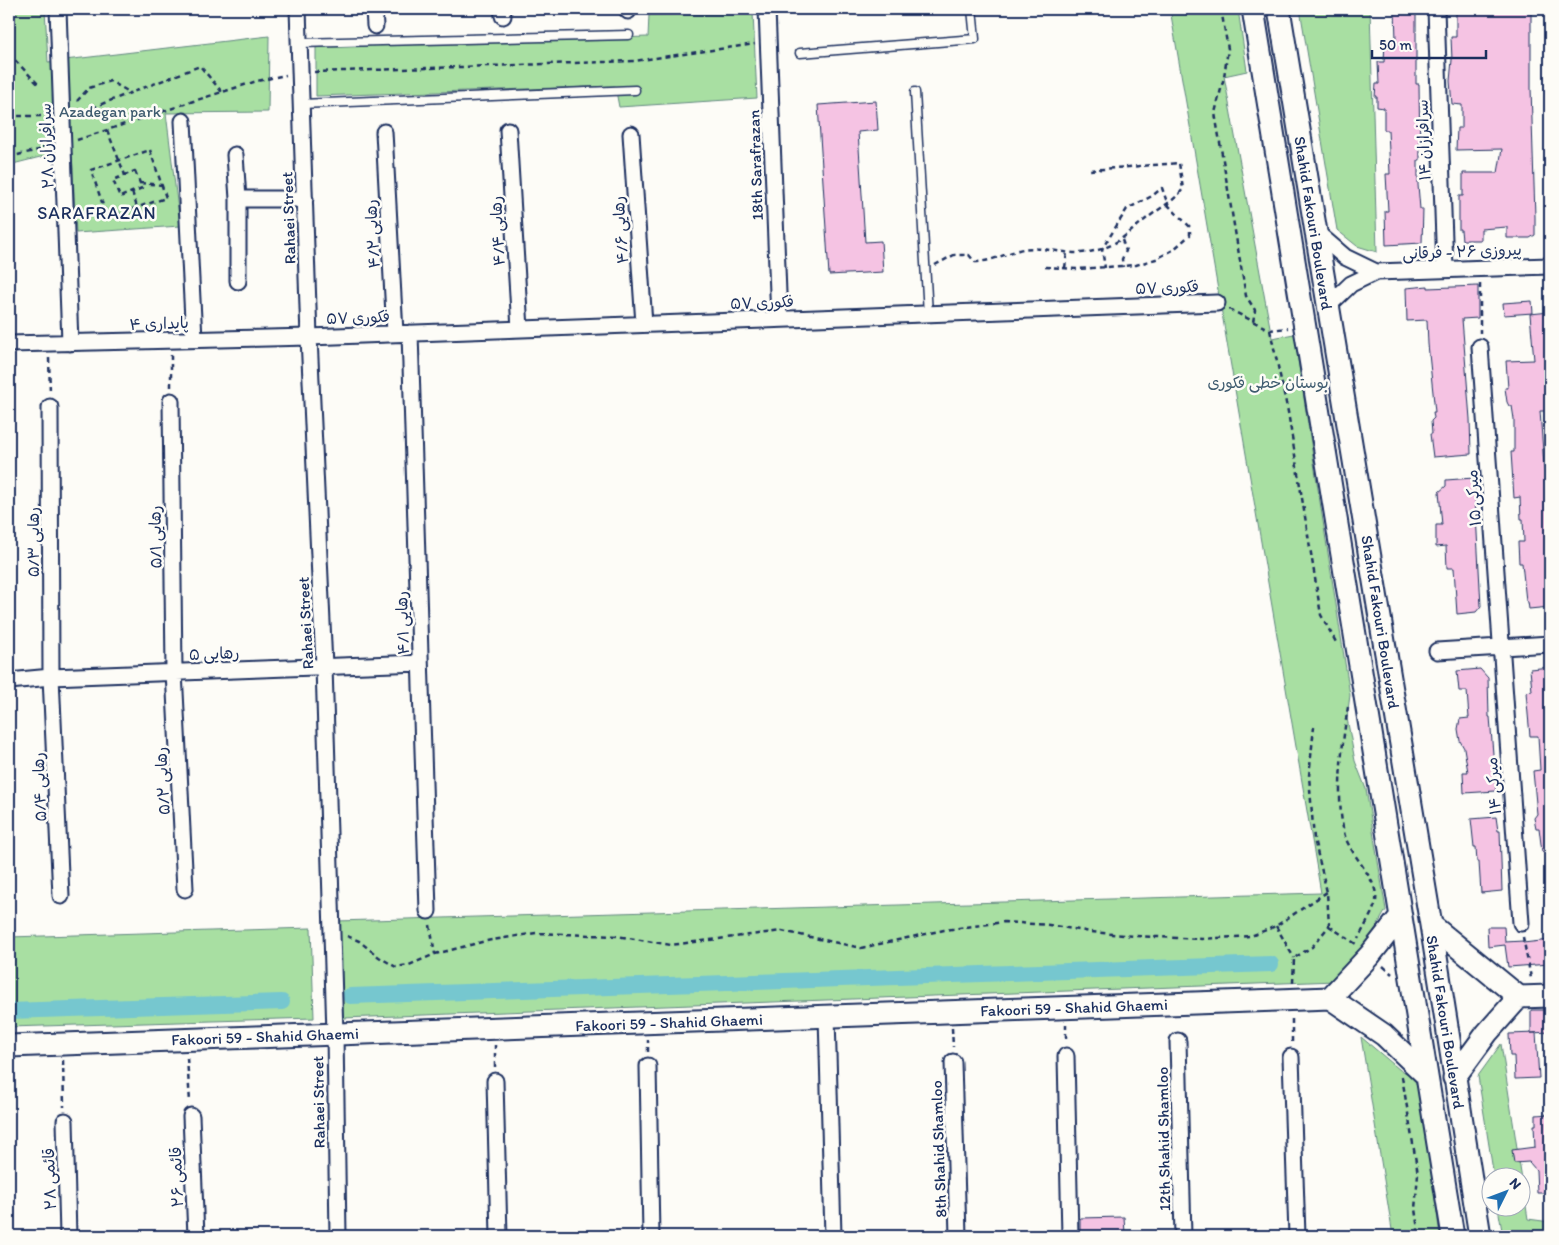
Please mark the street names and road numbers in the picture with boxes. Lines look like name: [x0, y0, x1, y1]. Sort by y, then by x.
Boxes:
street label: سرافرازان ۱۴: [1413, 99, 1434, 181]
street label: سرافرازان ۲۸: [36, 103, 57, 189]
street label: 18th Sarafrazan: [744, 109, 767, 221]
street label: Shahid Fakouri Boulevard: [1290, 135, 1337, 312]
street label: Rahaei Street: [277, 171, 300, 265]
street label: رهایی ۴/۴: [486, 195, 510, 267]
street label: رهایی ۴/۶: [609, 195, 633, 265]
street label: رهایی ۴/۲: [361, 199, 385, 269]
street label: پیروزی ۲۶ - فرقانی: [1402, 240, 1522, 264]
street label: فکوری ۵۷: [1135, 277, 1199, 299]
street label: فکوری ۵۷: [730, 292, 794, 314]
street label: فکوری ۵۷: [326, 307, 390, 329]
street label: پایداری ۴: [129, 313, 189, 335]
street label: میرکی ۱۵: [1462, 469, 1486, 527]
street label: رهایی ۵/۱: [145, 505, 167, 569]
street label: رهایی ۵/۳: [24, 507, 44, 577]
street label: Shahid Fakouri Boulevard: [1357, 534, 1404, 711]
street label: Rahaei Street: [294, 576, 317, 670]
street label: رهایی ۴/۱: [392, 591, 414, 655]
street label: رهایی ۵: [188, 643, 240, 665]
street label: رهایی ۵/۲: [151, 746, 175, 815]
street label: رهایی ۵/۴: [29, 752, 51, 822]
street label: میرکی ۱۴: [1482, 756, 1506, 816]
street label: Shahid Fakouri Boulevard: [1422, 934, 1469, 1111]
street label: Fakoori 59 - Shahid Ghaemi: [980, 995, 1168, 1020]
street label: Fakoori 59 - Shahid Ghaemi: [575, 1010, 763, 1035]
street label: Fakoori 59 - Shahid Ghaemi: [171, 1024, 359, 1049]
street label: Rahaei Street: [308, 1056, 329, 1148]
street label: 12th Shahid Shamloo: [1153, 1067, 1174, 1211]
street label: 8th Shahid Shamloo: [927, 1080, 950, 1218]
street label: قائمی ۲۶: [166, 1146, 188, 1208]
street label: قائمی ۲۸: [39, 1147, 61, 1210]

